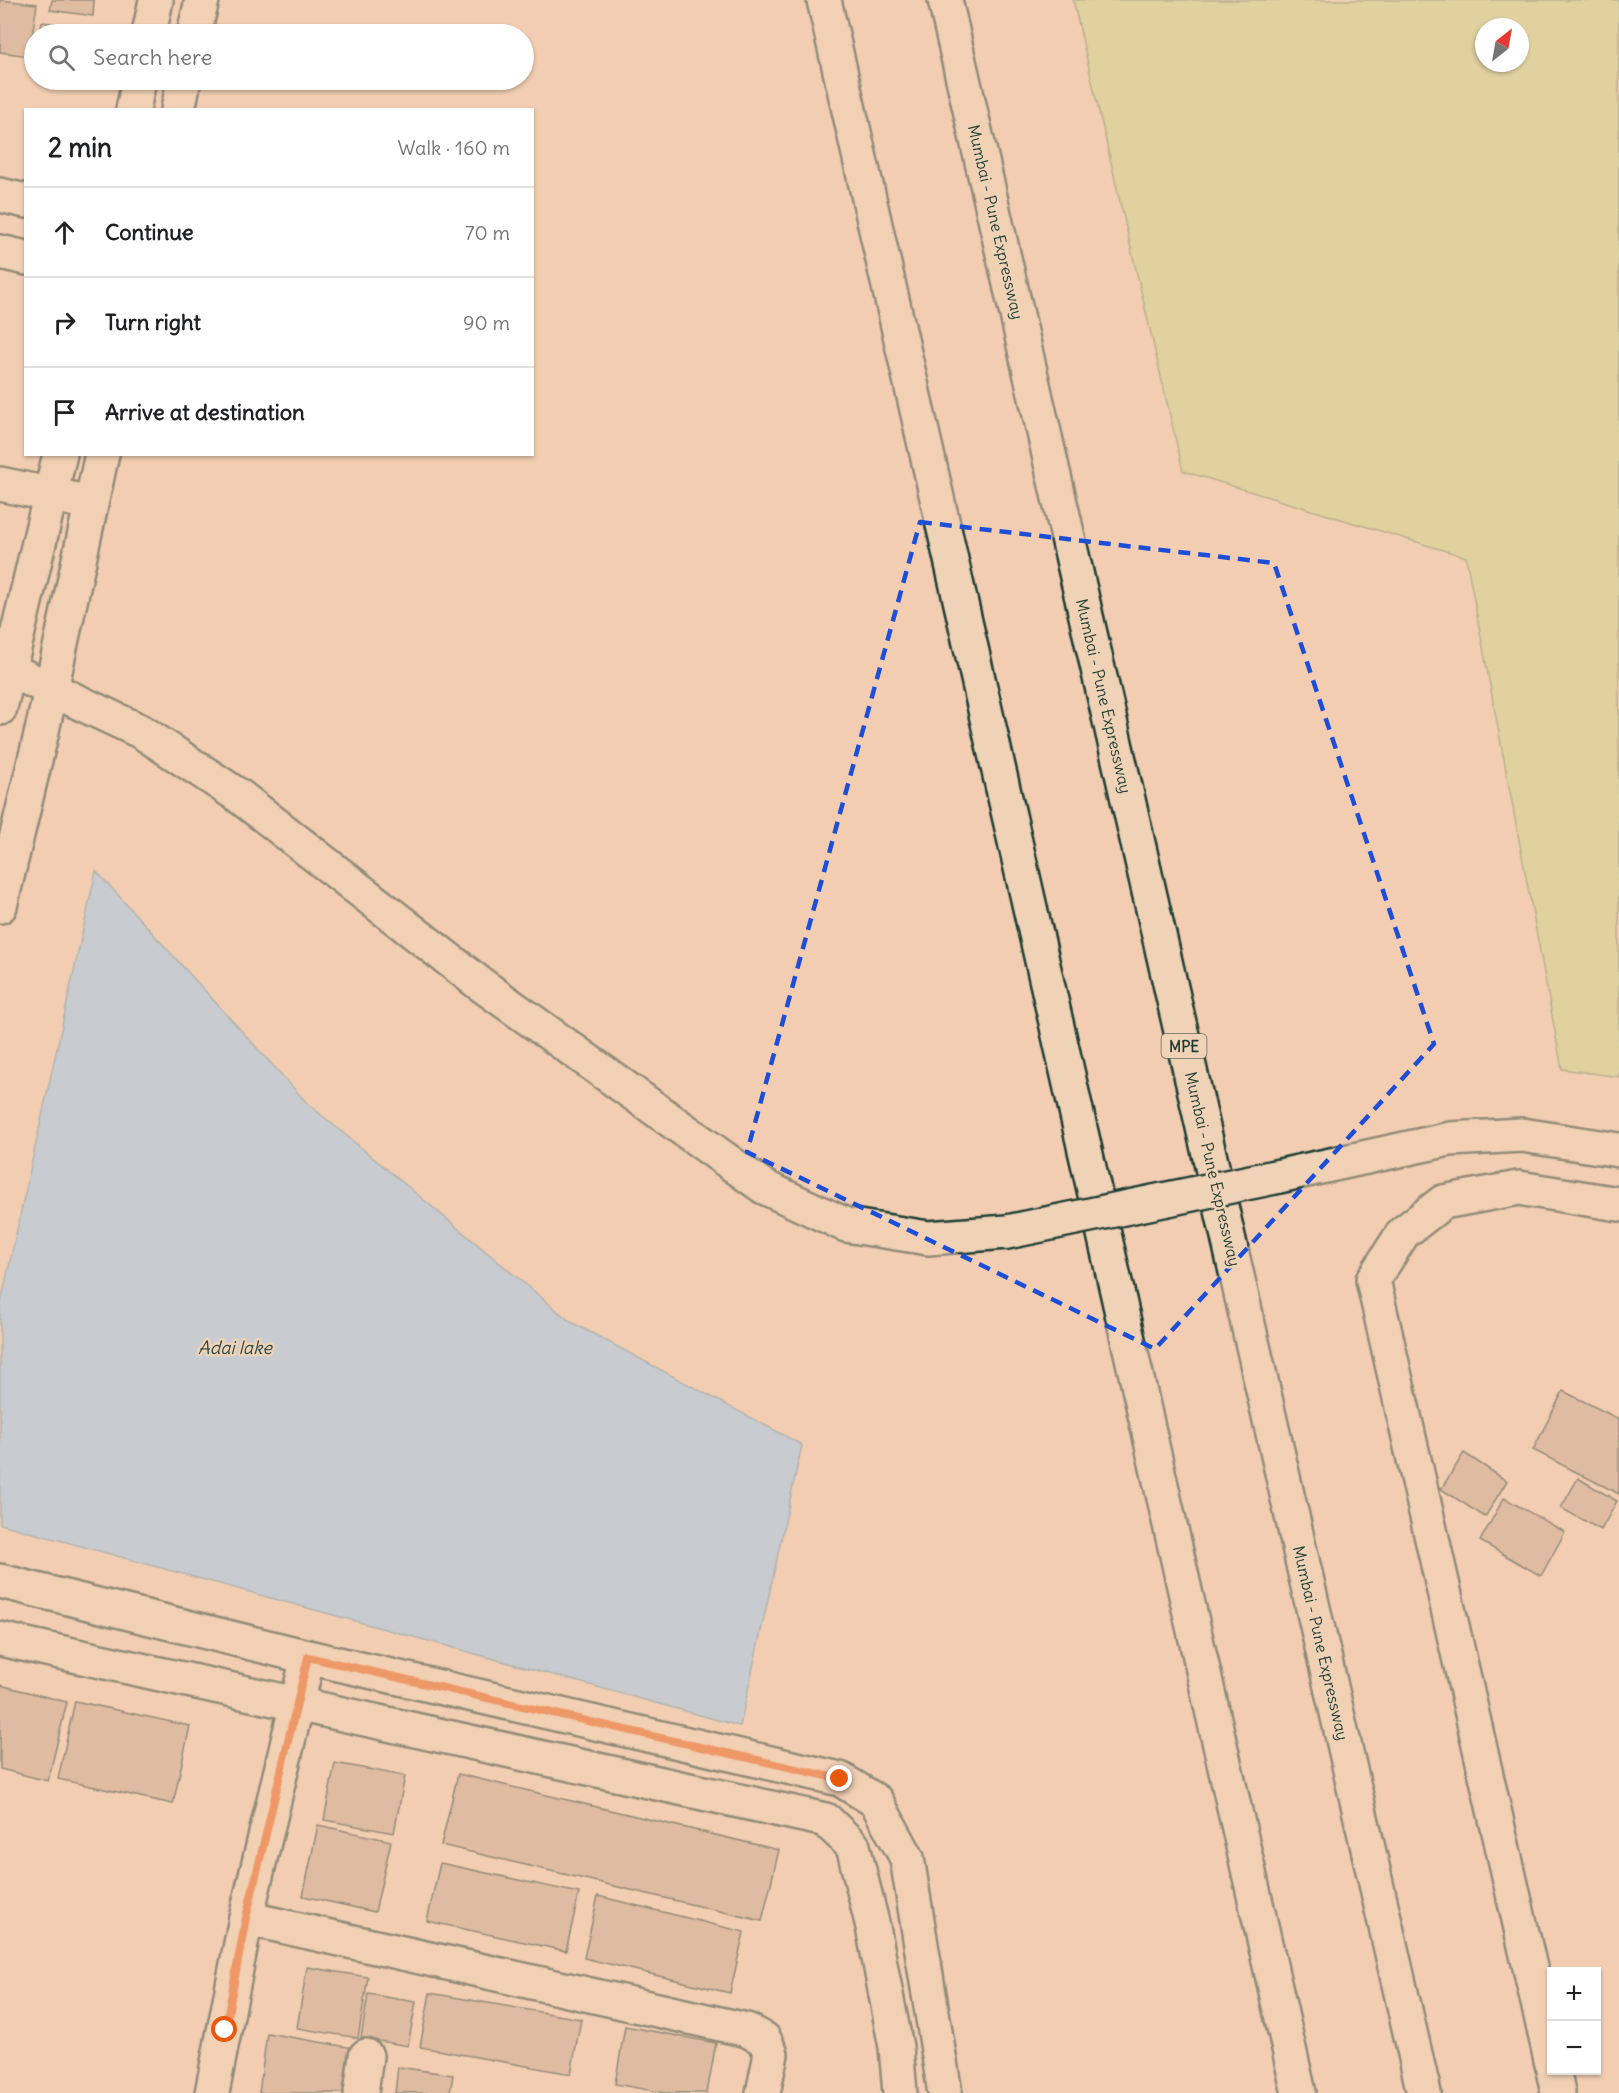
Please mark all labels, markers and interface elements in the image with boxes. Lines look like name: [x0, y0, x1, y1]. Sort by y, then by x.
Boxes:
north arrow: [1475, 18, 1529, 72]
search box: [24, 24, 534, 90]
icon: search: [45, 41, 78, 74]
text: Search here: [93, 43, 212, 71]
street label: Mumbai - Pune Expressway: [964, 123, 1028, 321]
text: 2 min: [48, 131, 112, 164]
text: Walk · 160 m: [397, 135, 510, 160]
icon: ahead: [48, 216, 81, 249]
text: Continue: [105, 218, 194, 246]
text: 70 m: [465, 220, 510, 245]
icon: right: [48, 306, 81, 339]
text: Turn right: [105, 308, 201, 336]
text: 90 m: [463, 310, 510, 335]
icon: arrive: [48, 396, 81, 429]
text: Arrive at destination: [105, 398, 305, 426]
street label: Mumbai - Pune Expressway: [1072, 597, 1136, 795]
road number: MPE: [1162, 1034, 1206, 1058]
street label: Mumbai - Pune Expressway: [1181, 1070, 1245, 1268]
water label: Adai lake: [198, 1336, 273, 1359]
street label: Mumbai - Pune Expressway: [1289, 1544, 1353, 1742]
route end: [826, 1765, 852, 1791]
map controls: [1547, 1967, 1601, 2075]
button: +: [1547, 1967, 1601, 2021]
route start: [211, 2016, 237, 2042]
button: −: [1547, 2021, 1601, 2075]

